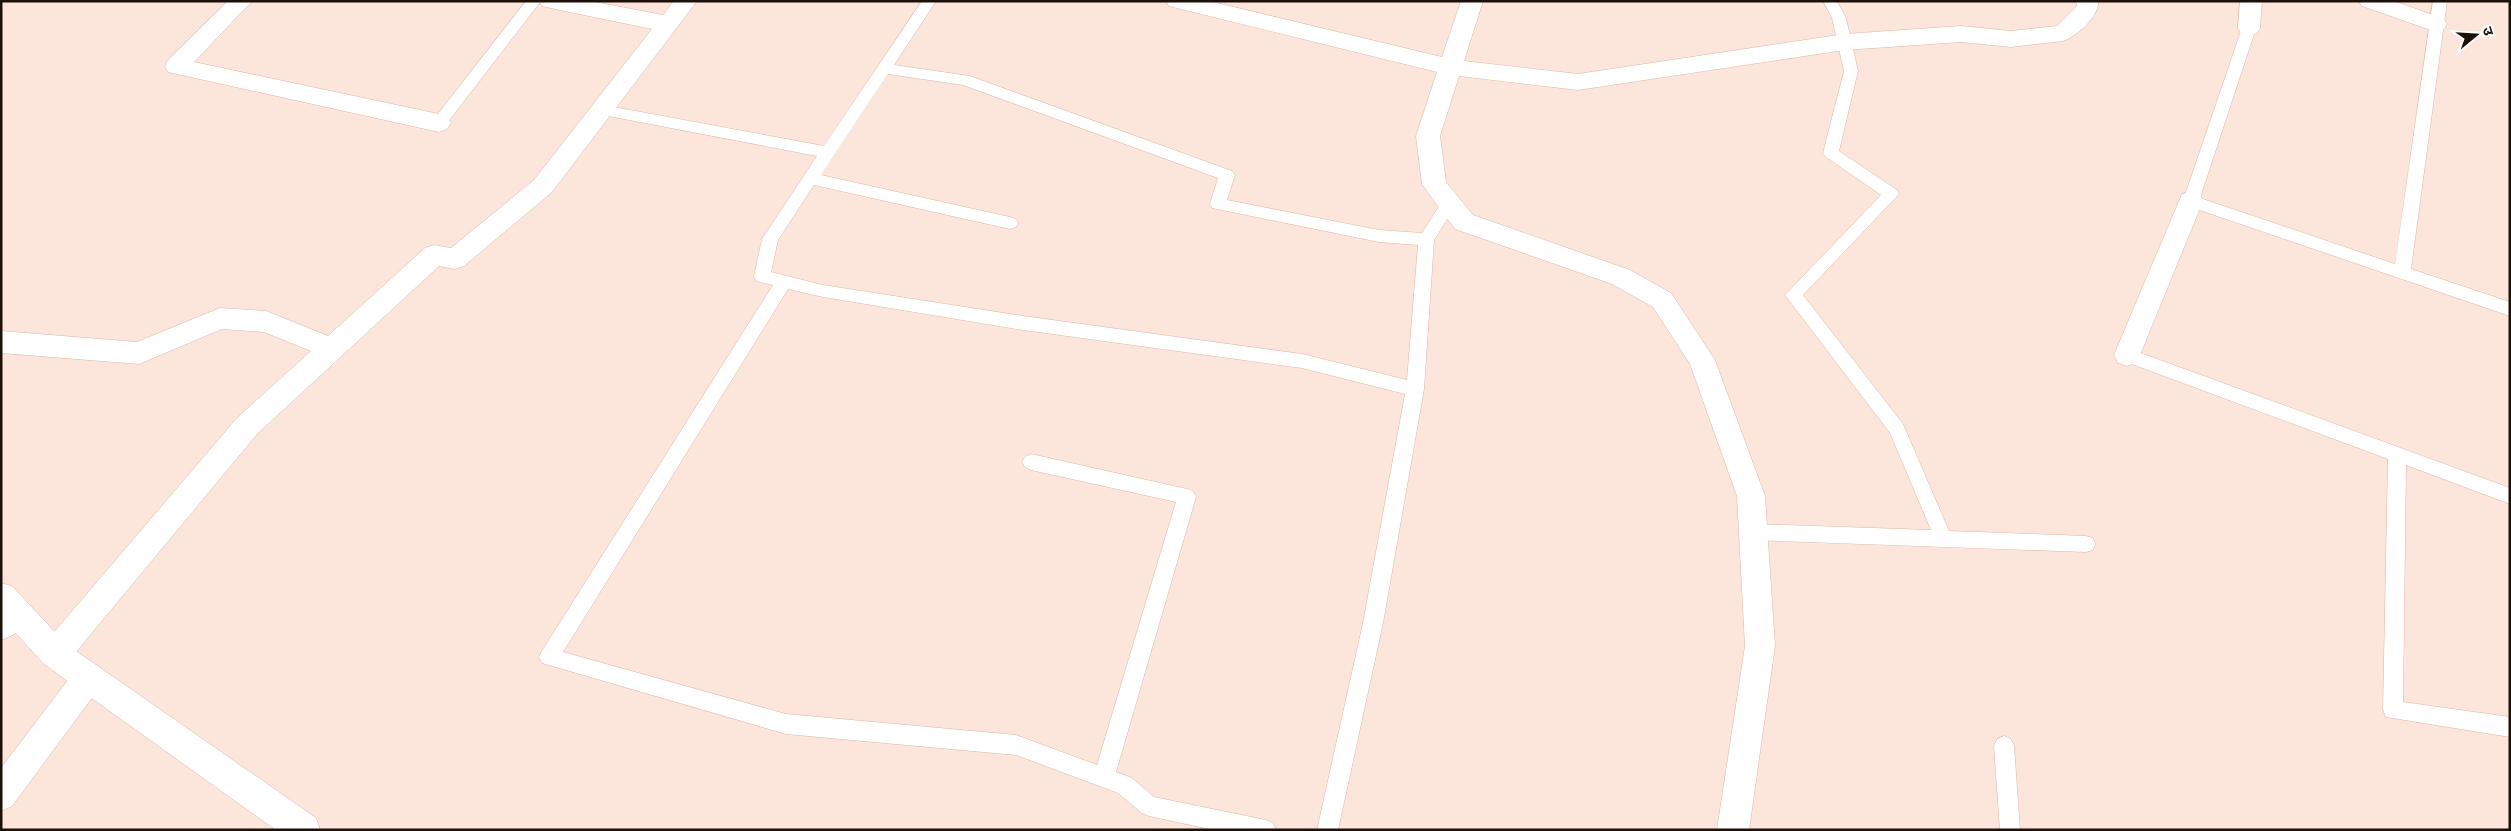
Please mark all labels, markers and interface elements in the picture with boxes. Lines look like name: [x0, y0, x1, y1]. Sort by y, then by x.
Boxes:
north arrow: [2451, 10, 2501, 60]
text: उ: [2479, 24, 2498, 38]

